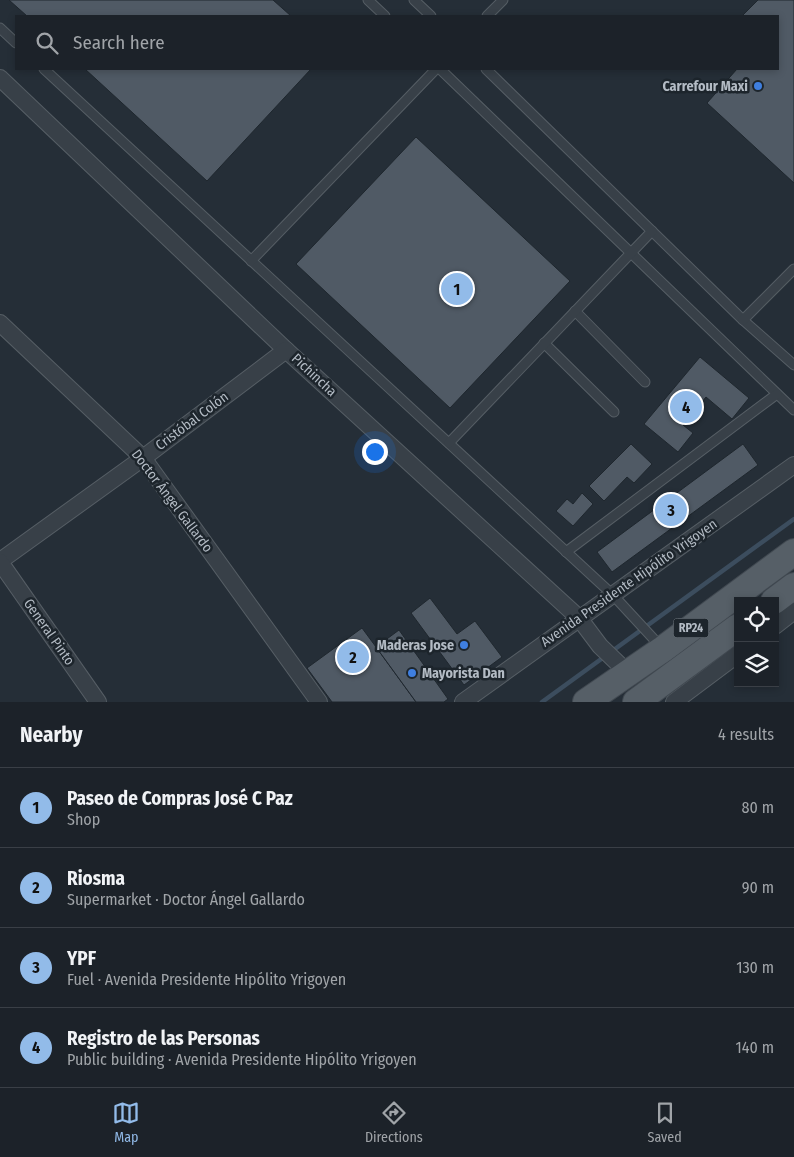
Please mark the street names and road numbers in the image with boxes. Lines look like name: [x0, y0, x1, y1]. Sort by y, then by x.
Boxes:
street label: Pichincha: [288, 350, 340, 400]
street label: Cristóbal Colón: [152, 388, 232, 454]
street label: Doctor Ángel Gallardo: [128, 445, 217, 556]
street label: Avenida Presidente Hipólito Yrigoyen: [538, 515, 720, 651]
street label: General Pinto: [20, 595, 78, 669]
road number: RP24: [674, 618, 708, 638]

